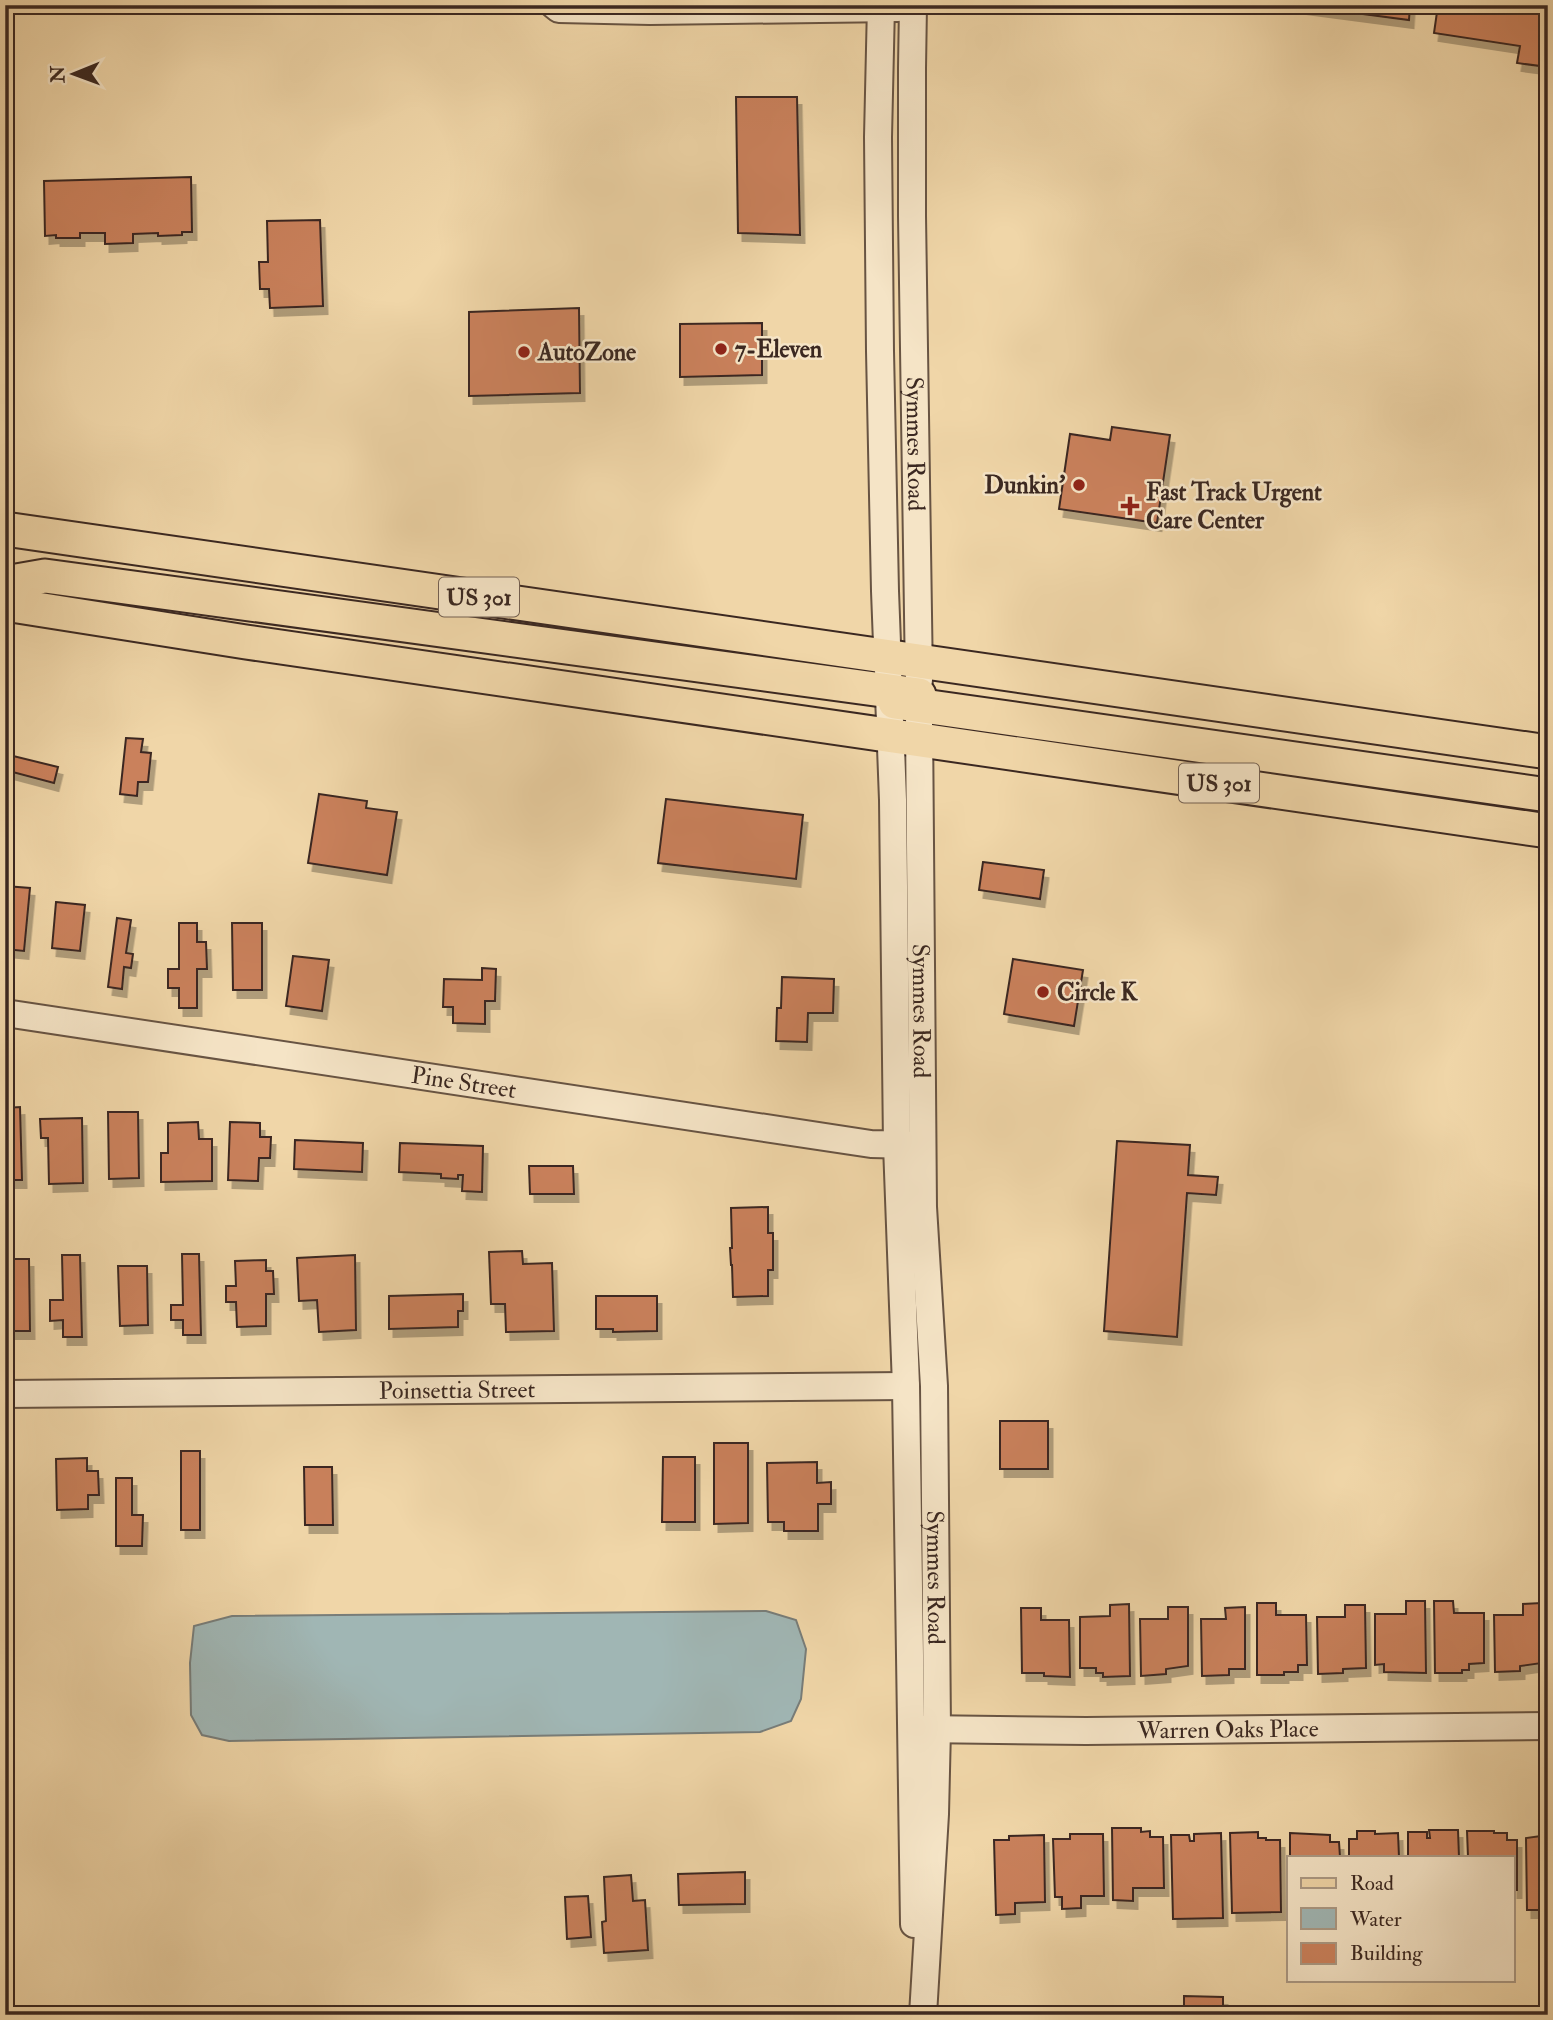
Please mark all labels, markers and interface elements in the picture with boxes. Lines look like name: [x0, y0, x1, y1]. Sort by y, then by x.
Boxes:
north arrow: [38, 38, 108, 108]
text: N: [46, 65, 70, 84]
place label: 7-Eleven: [735, 334, 823, 365]
place label: AutoZone: [537, 337, 636, 368]
marker: 7-Eleven: [713, 341, 729, 357]
marker: AutoZone: [516, 344, 532, 360]
street label: Symmes Road: [898, 377, 931, 512]
place label: Dunkin': [984, 470, 1066, 501]
marker: Dunkin': [1071, 477, 1087, 493]
place label: Fast Track Urgent Care Center: [1146, 477, 1322, 536]
marker: Fast Track Urgent Care Center: [1120, 496, 1140, 516]
road number: US 301: [439, 578, 519, 617]
road number: US 301: [1179, 764, 1259, 803]
street label: Symmes Road: [905, 944, 937, 1079]
place label: Circle K: [1057, 977, 1138, 1008]
marker: Circle K: [1035, 984, 1051, 1000]
street label: Pine Street: [409, 1060, 518, 1106]
street label: Poinsettia Street: [379, 1374, 536, 1407]
street label: Symmes Road: [919, 1510, 951, 1645]
street label: Warren Oaks Place: [1136, 1713, 1319, 1746]
legend: [1287, 1856, 1514, 1982]
text: Road: [1350, 1870, 1395, 1897]
text: Water: [1349, 1906, 1402, 1933]
text: Building: [1350, 1940, 1423, 1967]

